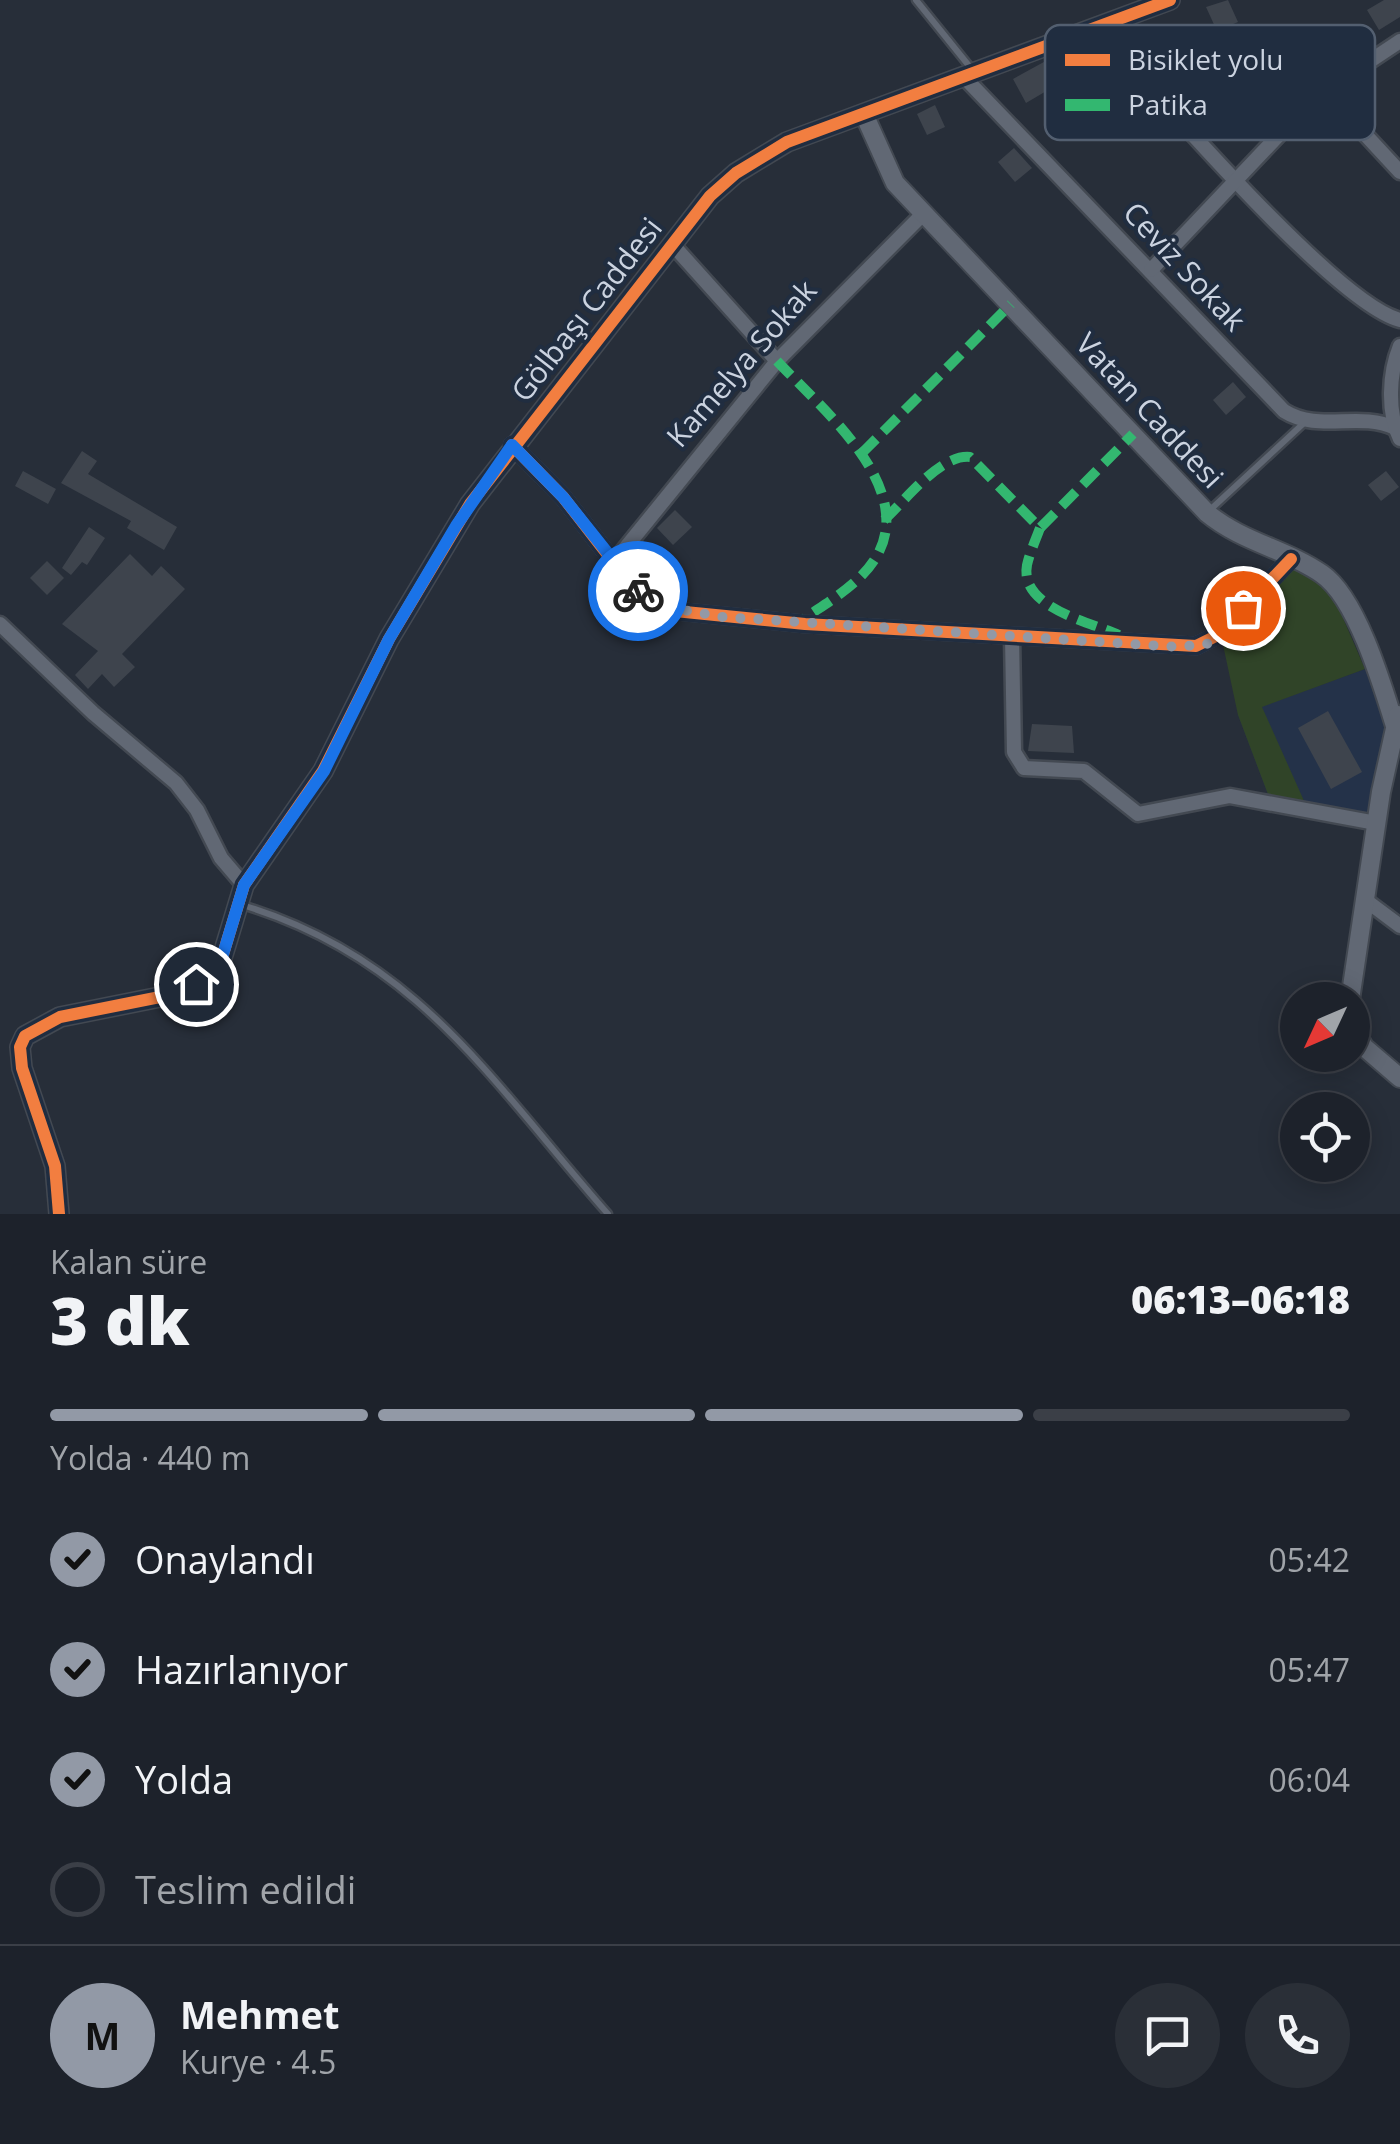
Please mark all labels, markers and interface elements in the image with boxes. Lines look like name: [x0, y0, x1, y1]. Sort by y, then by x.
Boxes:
legend: [1045, 25, 1375, 140]
text: Bisiklet yolu: [1128, 40, 1283, 78]
text: Patika: [1128, 85, 1208, 123]
street label: Ceviz Sokak: [1115, 192, 1256, 340]
street label: Gölbaşı Caddesi: [501, 209, 671, 410]
street label: Kamelya Sokak: [657, 270, 825, 455]
street label: Vatan Caddesi: [1067, 323, 1233, 497]
courier: [588, 541, 688, 641]
icon: bike: [611, 564, 666, 619]
pin: [1201, 566, 1286, 651]
icon: bag: [1216, 581, 1271, 636]
pin: [154, 942, 239, 1027]
icon: home: [169, 957, 224, 1012]
north arrow: [1280, 982, 1370, 1072]
map controls: [1280, 982, 1370, 1182]
button: locate: [1280, 1092, 1370, 1182]
text: Kalan süre: [50, 1240, 207, 1283]
text: 06:13–06:18: [1131, 1273, 1350, 1325]
text: 3 dk: [50, 1276, 190, 1364]
text: Yolda · 440 m: [50, 1436, 250, 1479]
icon: check: [50, 1532, 105, 1587]
text: Onaylandı: [135, 1533, 315, 1585]
text: 05:42: [1268, 1538, 1350, 1581]
icon: check: [50, 1642, 105, 1697]
text: Hazırlanıyor: [135, 1643, 348, 1695]
text: 05:47: [1268, 1648, 1350, 1691]
icon: check: [50, 1752, 105, 1807]
text: Yolda: [135, 1753, 233, 1805]
text: 06:04: [1268, 1758, 1350, 1801]
text: Teslim edildi: [135, 1863, 356, 1915]
button: chat: [1115, 1983, 1220, 2088]
button: phone: [1245, 1983, 1350, 2088]
text: Mehmet: [180, 1988, 340, 2040]
text: M: [85, 2009, 120, 2061]
text: Kurye · 4.5: [180, 2040, 336, 2083]

